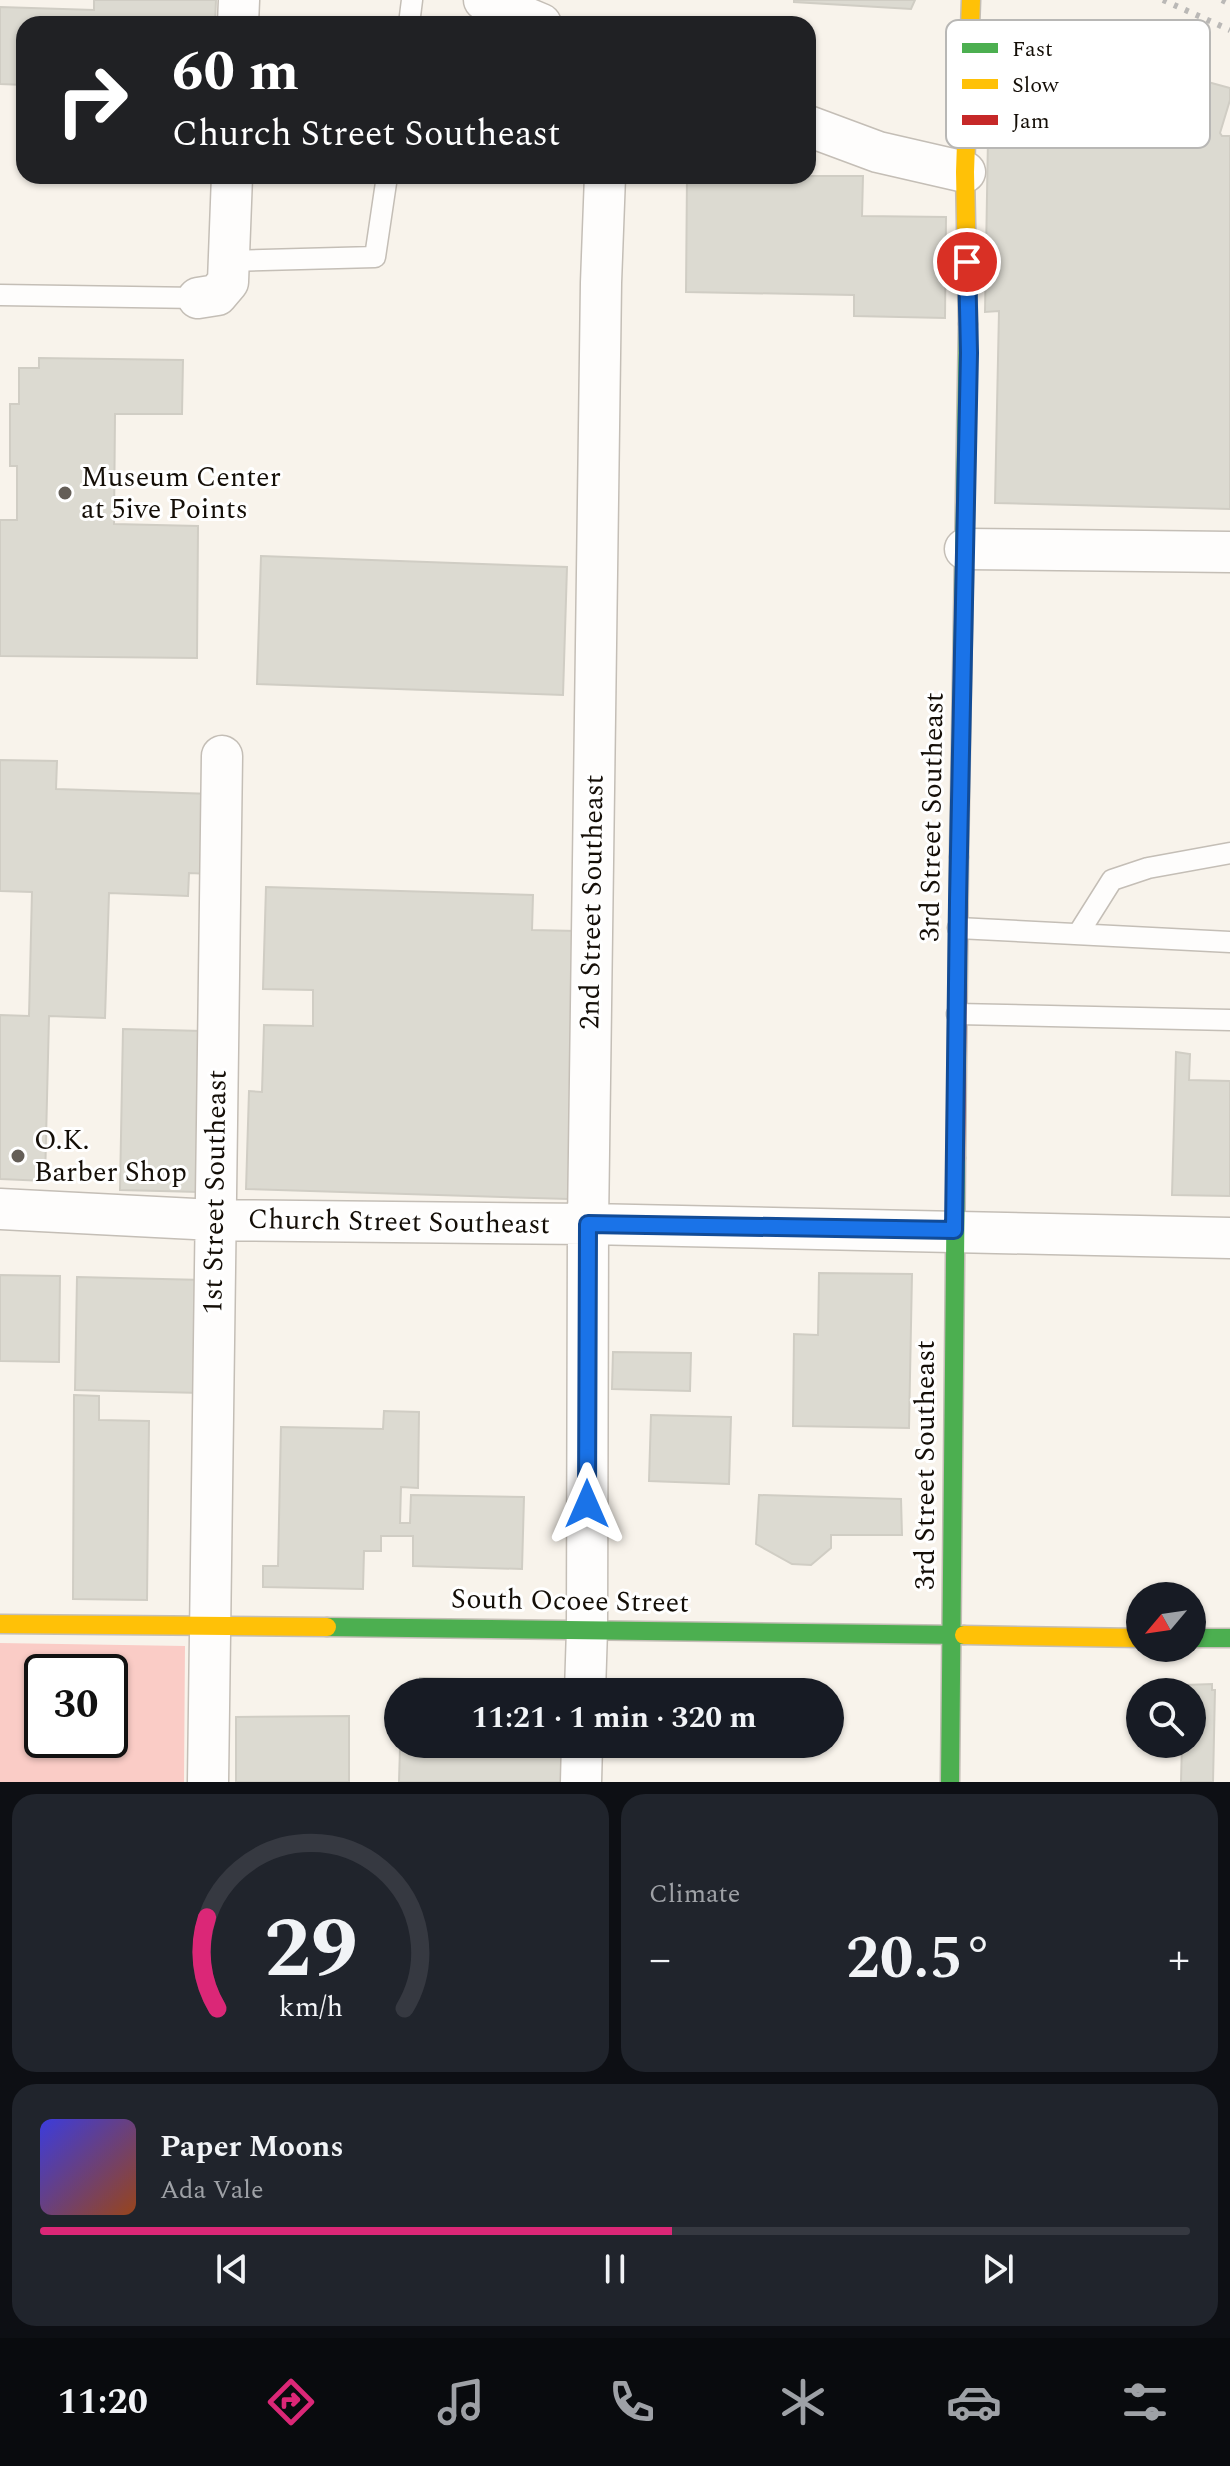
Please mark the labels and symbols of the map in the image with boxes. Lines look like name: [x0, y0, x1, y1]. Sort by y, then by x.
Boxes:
legend: [946, 20, 1210, 148]
text: Fast: [1012, 33, 1053, 66]
text: Slow: [1012, 69, 1060, 102]
text: Jam: [1012, 105, 1050, 138]
pin: [933, 228, 1001, 296]
place label: Museum Center at 5ive Points: [81, 456, 281, 531]
marker: Museum Center at 5ive Points: [56, 484, 74, 502]
street label: 3rd Street Southeast: [908, 692, 956, 942]
street label: 2nd Street Southeast: [568, 774, 616, 1030]
street label: 1st Street Southeast: [191, 1069, 239, 1315]
place label: O.K. Barber Shop: [34, 1119, 187, 1194]
marker: O.K. Barber Shop: [9, 1147, 27, 1165]
street label: Church Street Southeast: [248, 1198, 551, 1246]
street label: 3rd Street Southeast: [904, 1340, 947, 1590]
position arrow: [545, 1462, 629, 1546]
street label: South Ocoee Street: [450, 1577, 690, 1625]
north arrow: [1126, 1582, 1206, 1662]
speed limit sign: 30: [24, 1654, 128, 1758]

